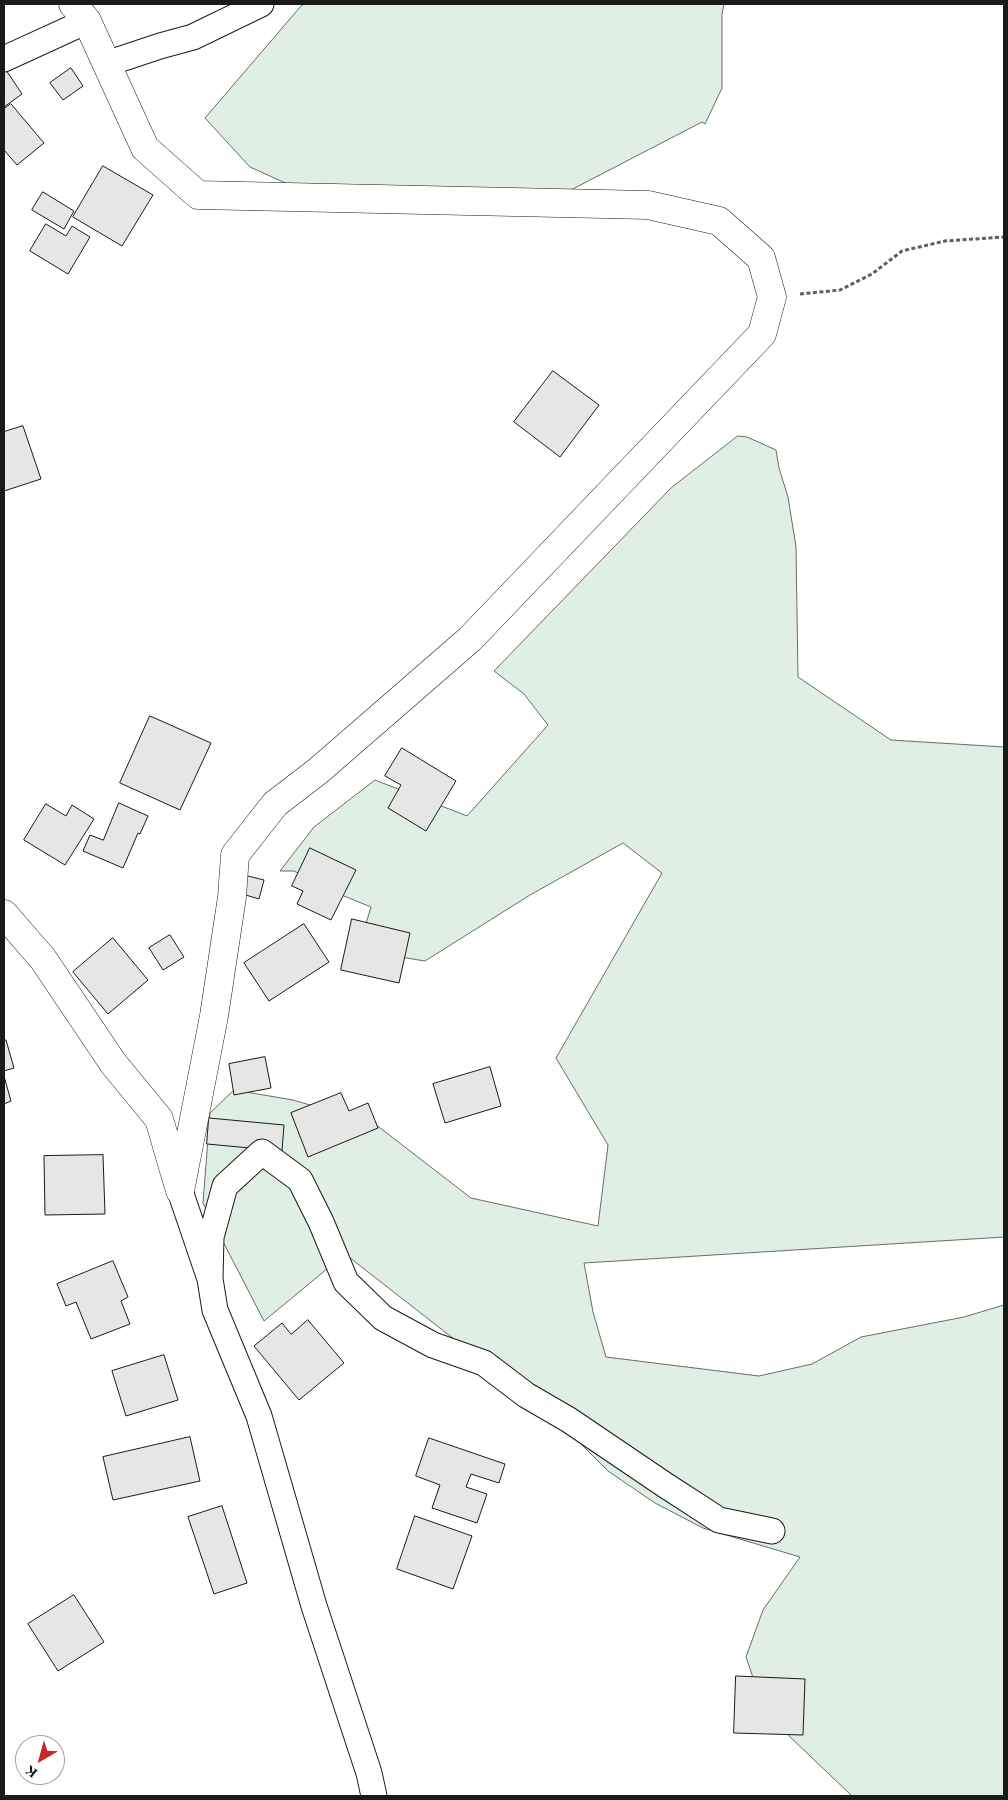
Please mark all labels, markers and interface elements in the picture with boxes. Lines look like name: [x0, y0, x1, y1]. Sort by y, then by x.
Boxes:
north arrow: [15, 1735, 65, 1785]
text: K: [22, 1762, 40, 1781]

